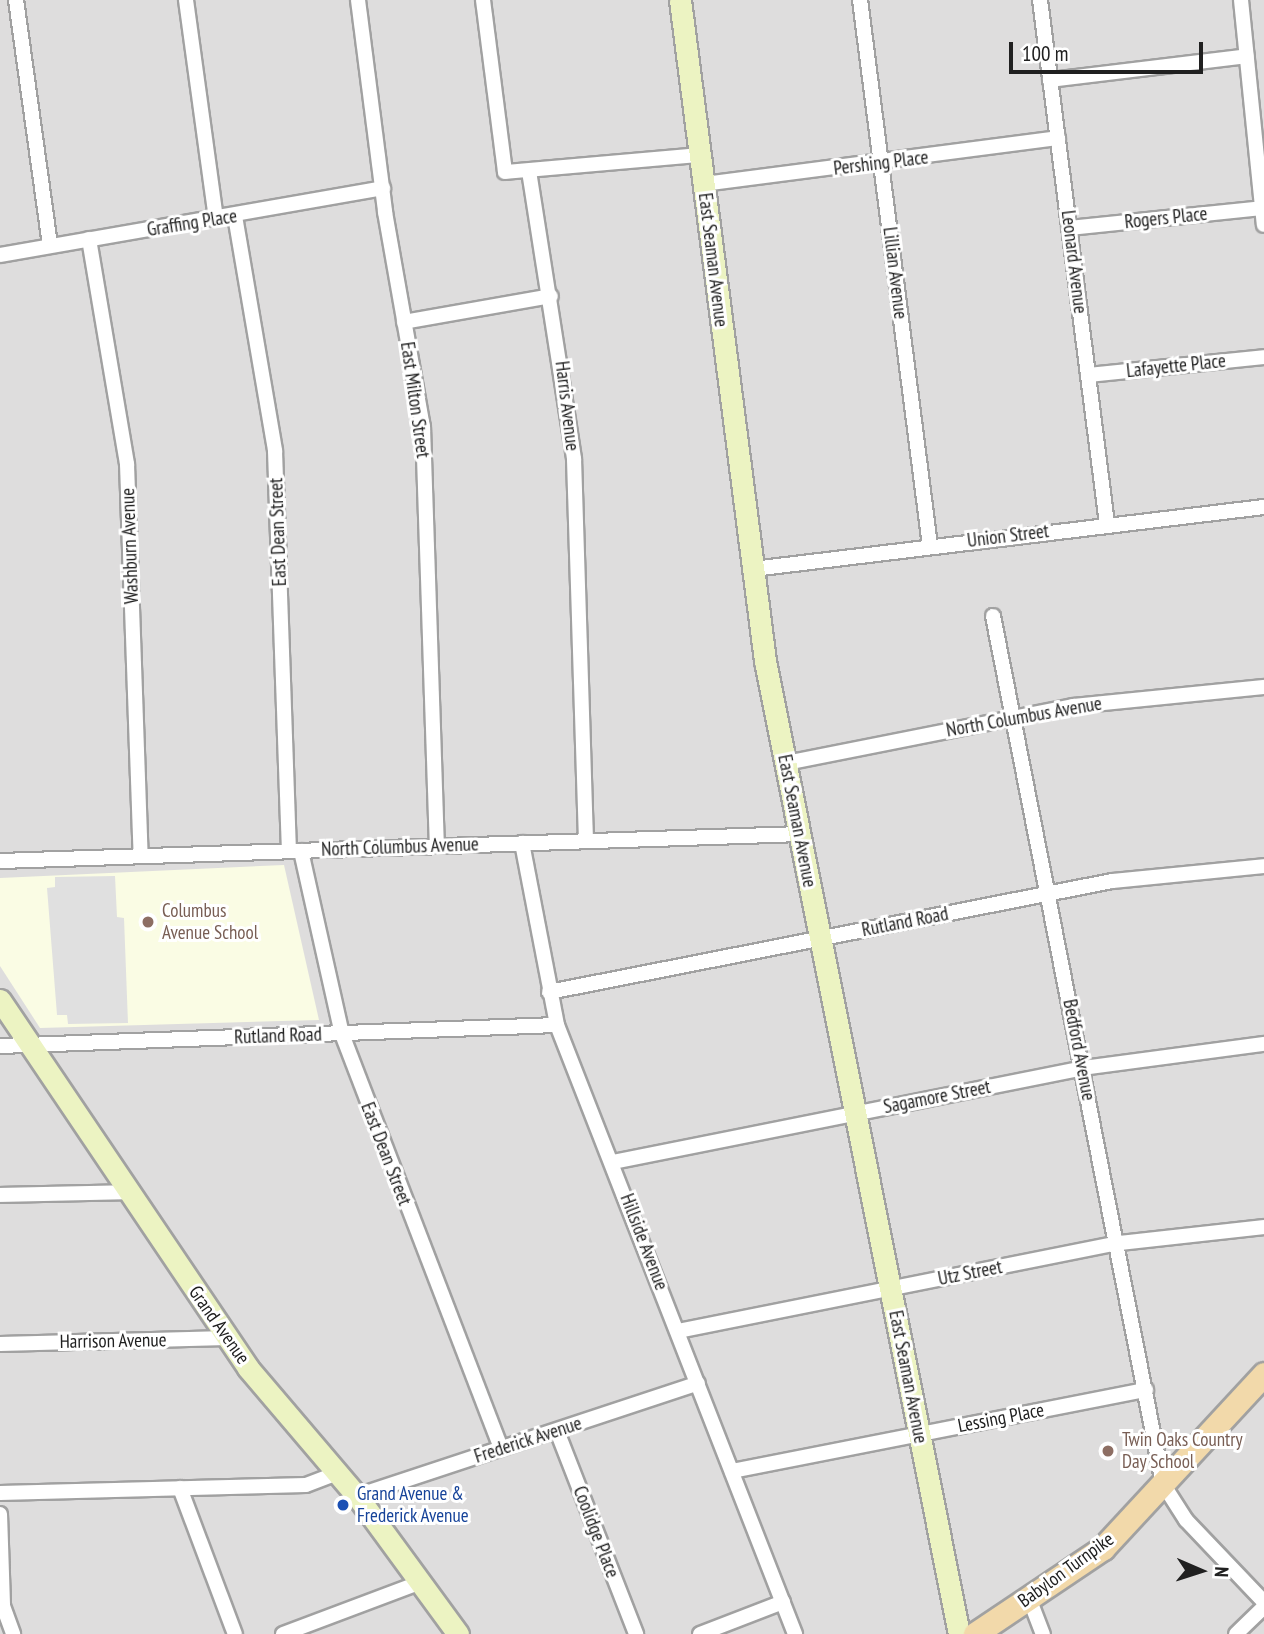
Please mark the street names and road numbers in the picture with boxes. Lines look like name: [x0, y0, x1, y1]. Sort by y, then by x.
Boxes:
street label: Pershing Place: [832, 146, 930, 180]
street label: East Seaman Avenue: [693, 191, 733, 329]
street label: Rogers Place: [1123, 202, 1209, 234]
street label: Graffing Place: [145, 205, 239, 241]
street label: Leonard Avenue: [1056, 209, 1092, 315]
street label: Lillian Avenue: [878, 225, 912, 321]
street label: East Milton Street: [396, 340, 434, 460]
street label: Lafayette Place: [1125, 349, 1227, 383]
street label: Harris Avenue: [550, 360, 584, 452]
street label: East Dean Street: [265, 477, 291, 587]
street label: Washburn Avenue: [117, 487, 143, 605]
street label: Union Street: [966, 520, 1050, 552]
street label: North Columbus Avenue: [944, 692, 1104, 742]
street label: East Seaman Avenue: [773, 752, 821, 890]
street label: North Columbus Avenue: [321, 833, 479, 861]
street label: Rutland Road: [860, 902, 950, 942]
street label: Bedford Avenue: [1058, 997, 1100, 1103]
street label: Rutland Road: [234, 1023, 322, 1049]
street label: Sagamore Street: [882, 1075, 992, 1119]
street label: East Dean Street: [356, 1099, 416, 1209]
street label: Hillside Avenue: [615, 1190, 673, 1294]
street label: Utz Street: [936, 1256, 1004, 1290]
street label: Grand Avenue: [184, 1281, 254, 1369]
street label: East Seaman Avenue: [884, 1308, 932, 1446]
street label: Harrison Avenue: [59, 1329, 167, 1353]
street label: Lessing Place: [956, 1398, 1046, 1438]
street label: Frederick Avenue: [471, 1412, 585, 1468]
street label: Coolidge Place: [568, 1483, 624, 1581]
street label: Babylon Turnpike: [1014, 1528, 1118, 1612]

